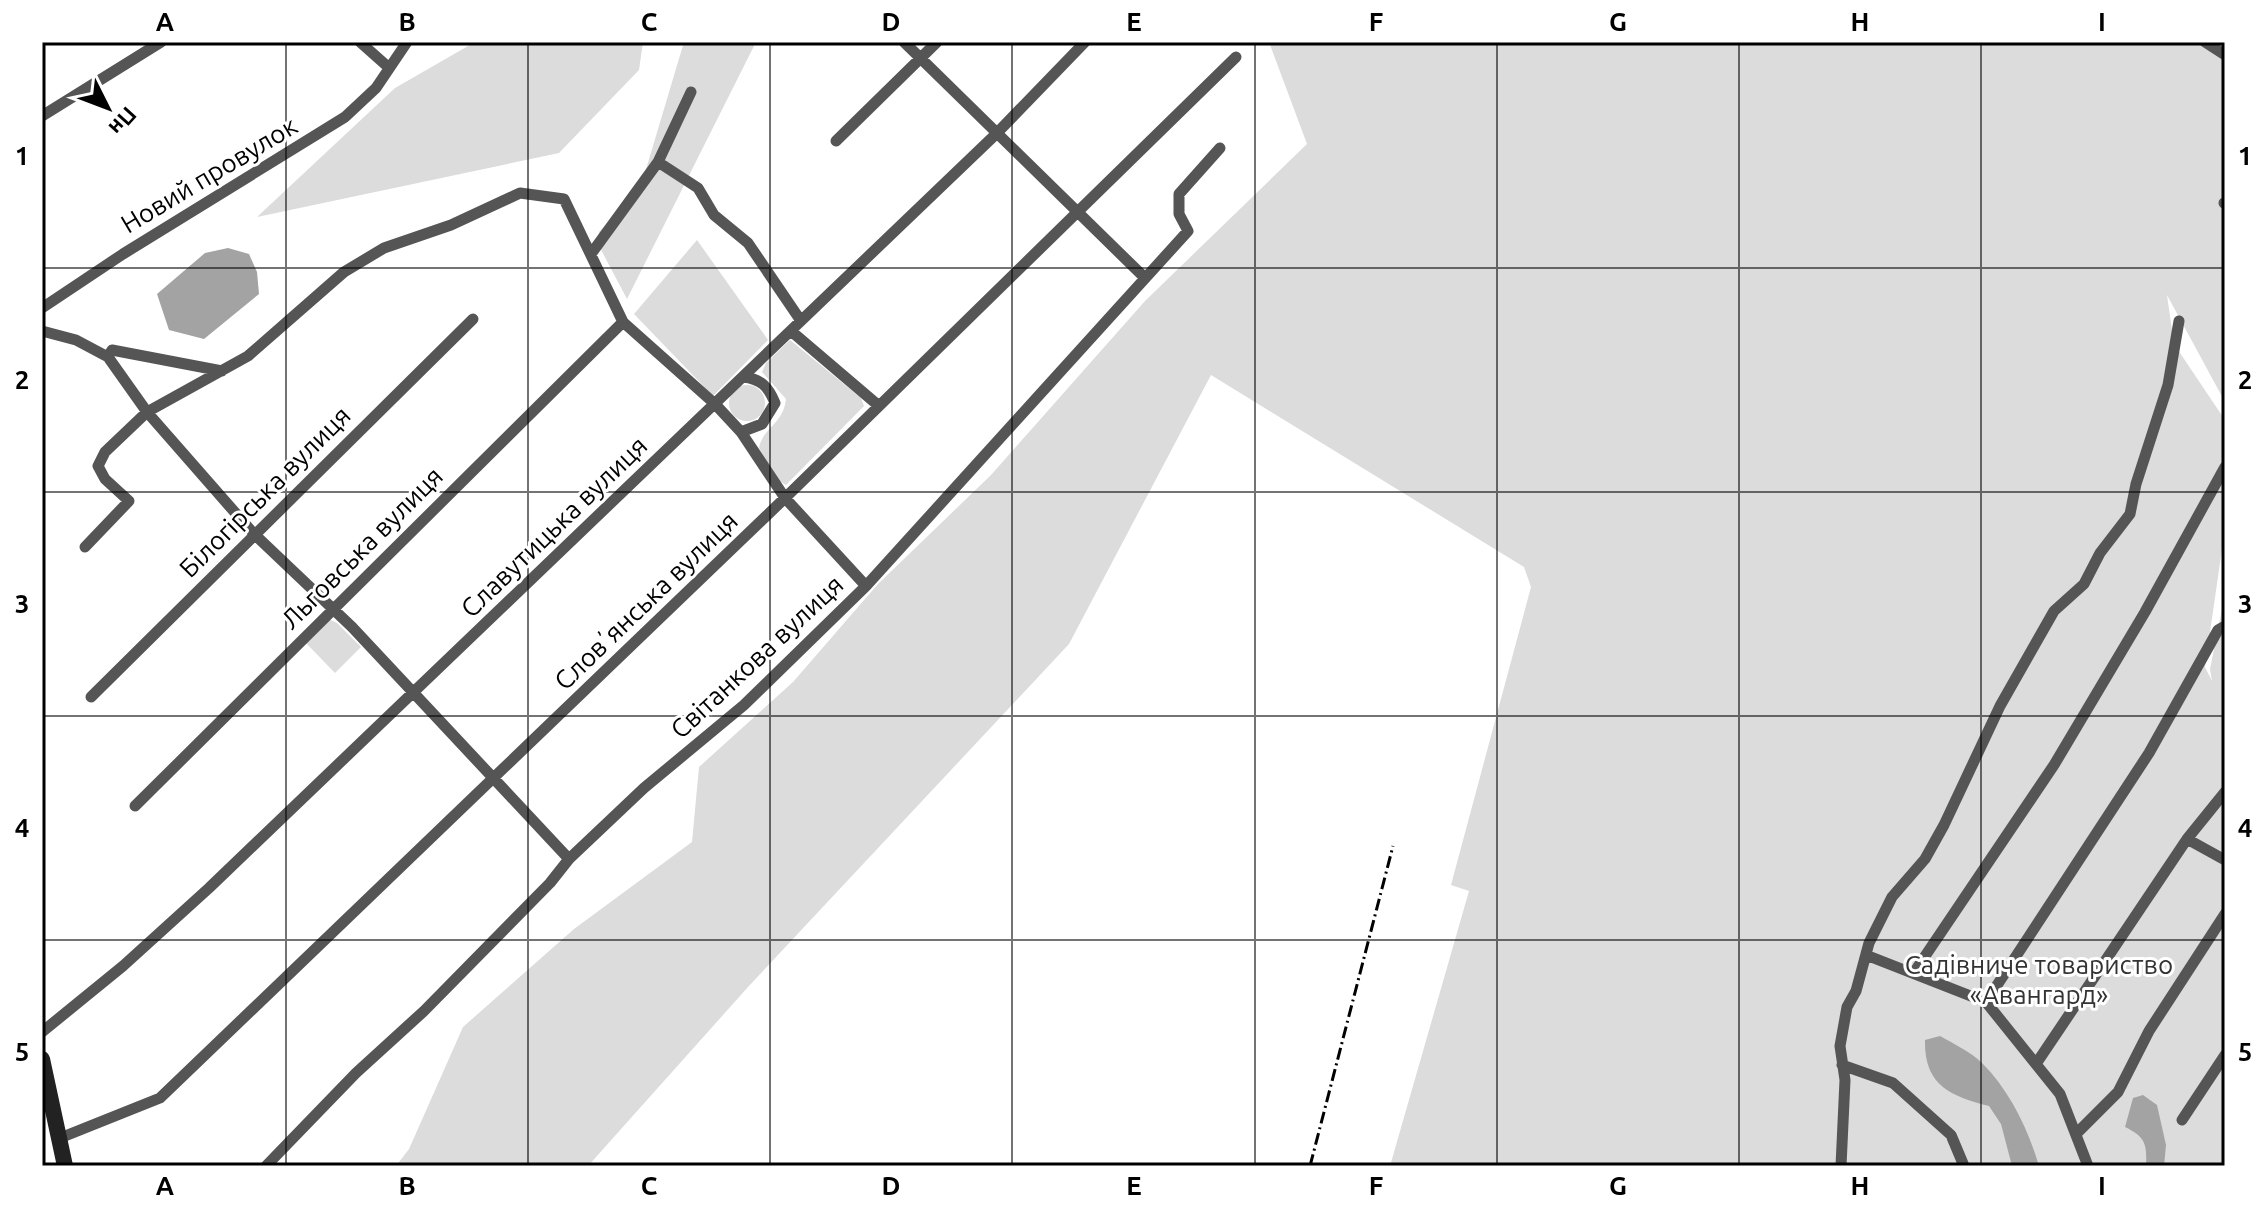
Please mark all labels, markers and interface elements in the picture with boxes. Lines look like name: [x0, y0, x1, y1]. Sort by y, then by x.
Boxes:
text: A: [156, 7, 175, 36]
text: B: [398, 7, 416, 36]
text: C: [641, 7, 658, 36]
text: D: [882, 7, 900, 36]
text: E: [1126, 7, 1142, 36]
text: F: [1369, 7, 1383, 36]
text: G: [1609, 7, 1627, 36]
text: H: [1851, 7, 1869, 36]
text: I: [2098, 7, 2106, 36]
north arrow: [68, 68, 148, 148]
text: Пн: [104, 103, 142, 141]
street label: Новий провулок: [116, 111, 302, 239]
text: 1: [15, 141, 29, 170]
text: 1: [2238, 141, 2252, 170]
text: 2: [15, 365, 29, 394]
text: 2: [2238, 365, 2252, 394]
street label: Білогірська вулиця: [173, 400, 356, 583]
street label: Славутицька вулиця: [455, 430, 652, 623]
street label: Льговська вулиця: [275, 461, 448, 634]
street label: Словʼянська вулиця: [548, 506, 743, 695]
street label: Світанкова вулиця: [665, 569, 849, 744]
text: 3: [15, 589, 29, 618]
text: 3: [2238, 589, 2252, 618]
text: 4: [15, 813, 29, 842]
text: 4: [2238, 813, 2252, 842]
park label: Садівниче товариство «Авангард»: [1905, 950, 2173, 1009]
text: 5: [15, 1037, 29, 1066]
text: 5: [2238, 1037, 2252, 1066]
text: A: [156, 1171, 175, 1200]
text: B: [398, 1171, 416, 1200]
text: C: [641, 1171, 658, 1200]
text: D: [882, 1171, 900, 1200]
text: E: [1126, 1171, 1142, 1200]
text: F: [1369, 1171, 1383, 1200]
text: G: [1609, 1171, 1627, 1200]
text: H: [1851, 1171, 1869, 1200]
text: I: [2098, 1171, 2106, 1200]

